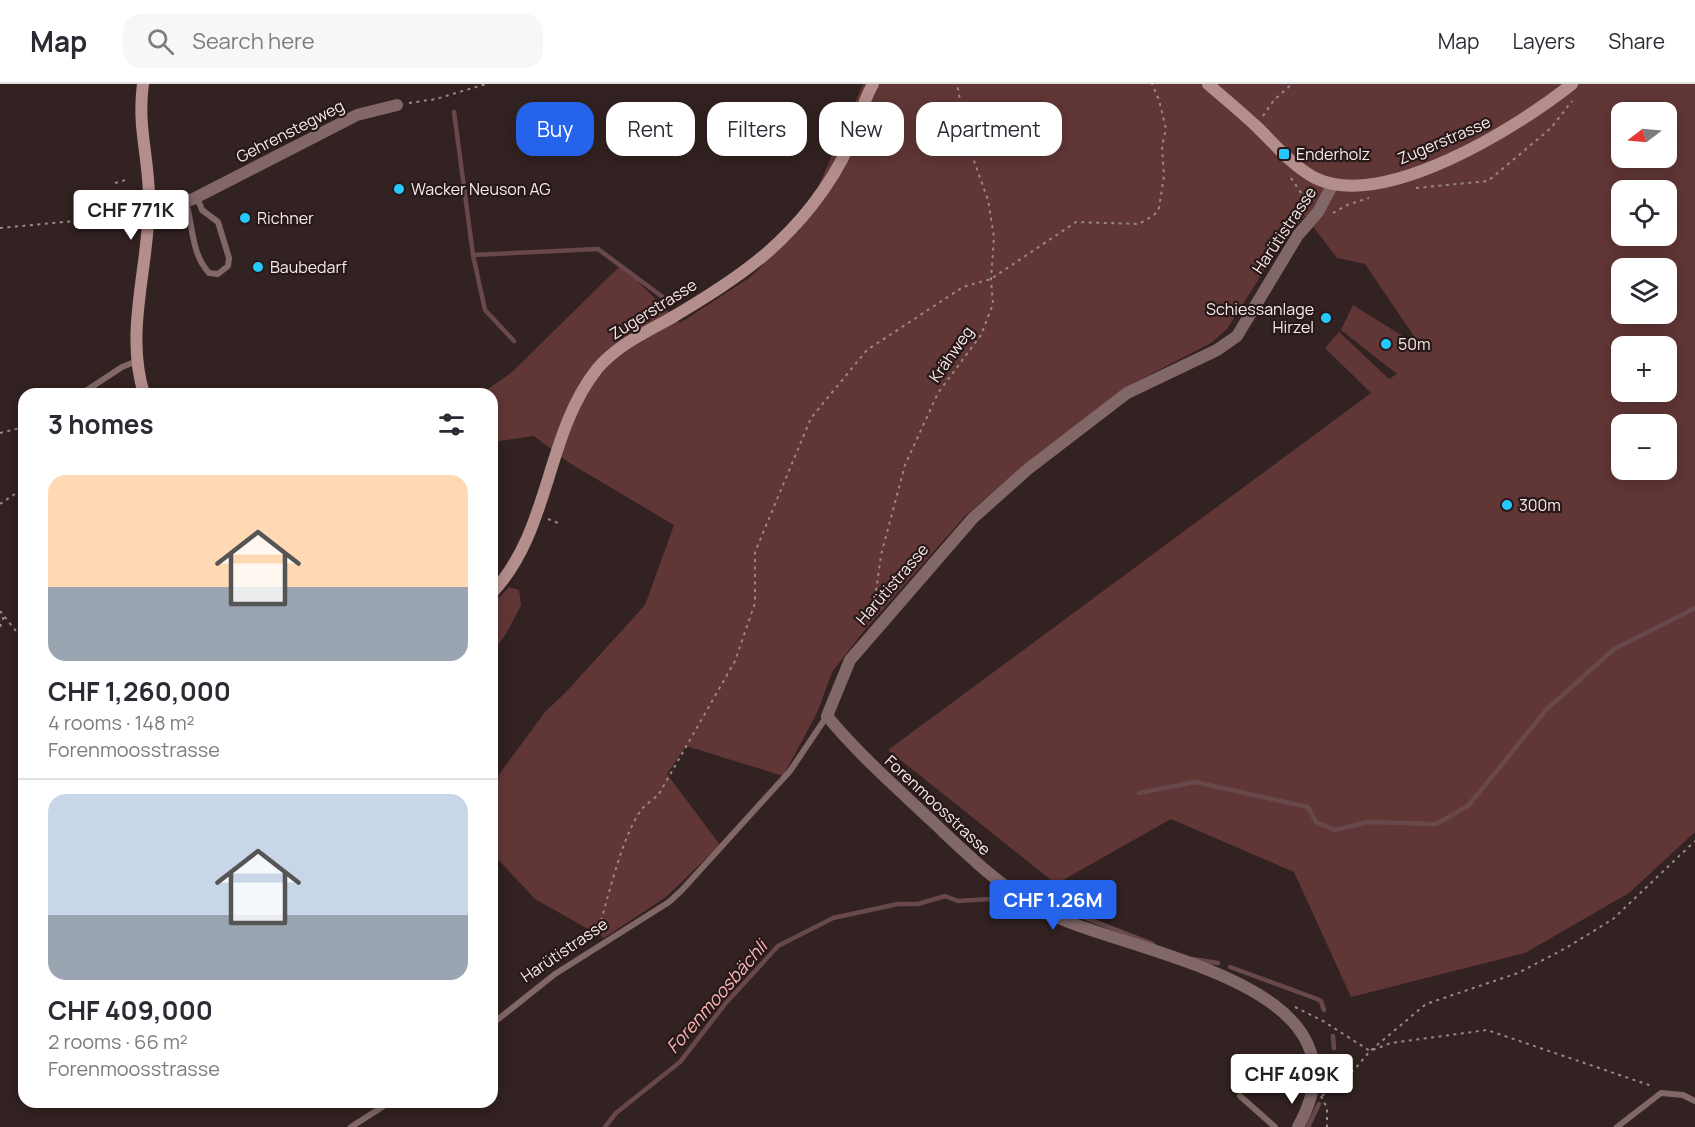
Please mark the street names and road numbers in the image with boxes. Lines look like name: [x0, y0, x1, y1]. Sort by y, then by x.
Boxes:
street label: Gehrenstegweg: [232, 94, 348, 168]
street label: Zugerstrasse: [1394, 111, 1494, 169]
street label: Harütistrasse: [1247, 182, 1321, 278]
street label: Zugerstrasse: [605, 273, 701, 345]
street label: Krähweg: [924, 321, 978, 387]
street label: Harütistrasse: [851, 539, 933, 629]
street label: Forenmoosstrasse: [880, 750, 996, 860]
street label: Harütistrasse: [516, 913, 612, 987]

